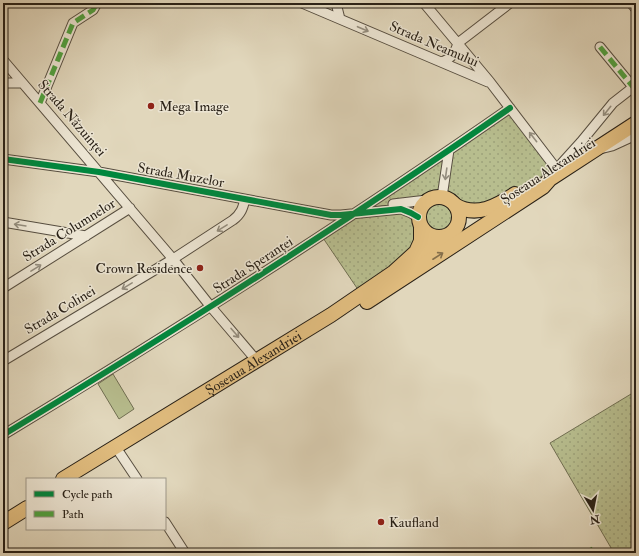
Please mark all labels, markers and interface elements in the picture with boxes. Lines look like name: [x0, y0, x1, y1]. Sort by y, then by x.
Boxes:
street label: Strada Neamului: [387, 18, 481, 71]
one-way arrow: [357, 26, 369, 33]
street label: Strada Năzuinței: [34, 76, 110, 160]
place label: Mega Image: [159, 98, 229, 115]
marker: Mega Image: [146, 101, 156, 111]
one-way arrow: [603, 105, 611, 116]
one-way arrow: [529, 132, 537, 143]
street label: Șoseaua Alexandriei: [497, 134, 599, 208]
street label: Strada Muzelor: [136, 159, 226, 191]
one-way arrow: [442, 167, 450, 180]
street label: Strada Columnelor: [20, 194, 119, 265]
one-way arrow: [14, 221, 27, 229]
one-way arrow: [216, 223, 227, 232]
street label: Strada Speranței: [210, 233, 297, 298]
one-way arrow: [432, 251, 444, 259]
place label: Crown Residence: [96, 260, 192, 277]
one-way arrow: [30, 263, 42, 271]
marker: Crown Residence: [195, 263, 205, 273]
street label: Strada Colinei: [21, 282, 99, 338]
one-way arrow: [122, 282, 133, 290]
street label: Șoseaua Alexandriei: [202, 327, 305, 399]
one-way arrow: [230, 328, 239, 339]
legend: [26, 478, 166, 530]
text: Cycle path: [62, 487, 113, 502]
north arrow: [573, 490, 613, 530]
text: Path: [62, 507, 85, 522]
text: N: [588, 512, 602, 527]
place label: Kaufland: [389, 514, 439, 531]
marker: Kaufland: [376, 517, 386, 527]

